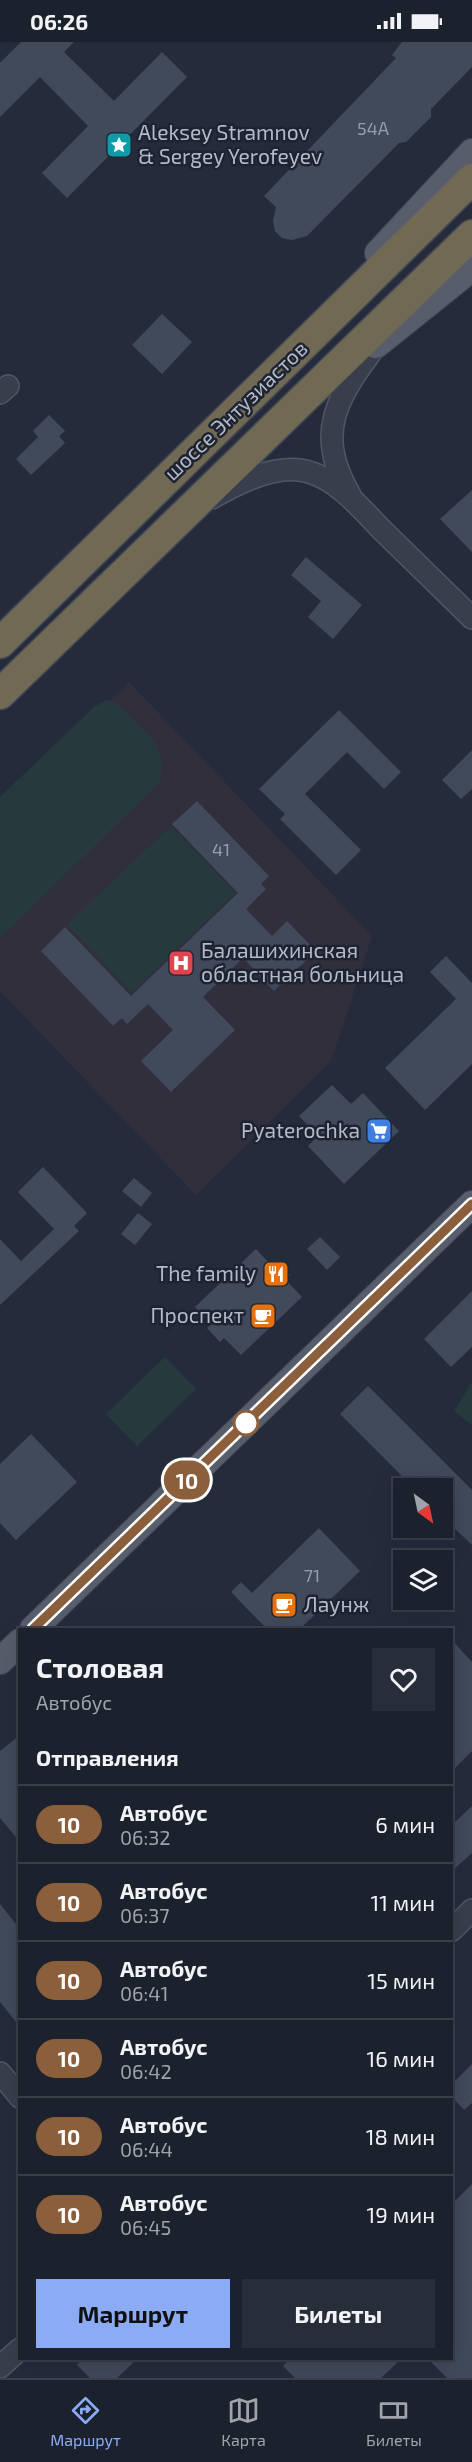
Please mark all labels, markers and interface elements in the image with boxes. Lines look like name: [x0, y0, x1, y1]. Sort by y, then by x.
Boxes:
text: 06:26: [30, 8, 88, 34]
house number: 54А: [357, 117, 390, 139]
place label: Aleksey Stramnov & Sergey Yerofeyev: [138, 119, 322, 168]
place icon: Aleksey Stramnov & Sergey Yerofeyev: [104, 130, 134, 160]
street label: шоссе Энтузиастов: [158, 335, 312, 485]
house number: 41: [212, 838, 230, 860]
place label: Балашихинская областная больница: [201, 937, 404, 986]
hospital icon: Балашихинская областная больница: [166, 948, 196, 978]
supermarket icon: Pyaterochka: [364, 1116, 394, 1146]
place label: Pyaterochka: [241, 1117, 360, 1142]
restaurant icon: The family: [261, 1259, 291, 1289]
place label: The family: [156, 1260, 256, 1285]
cafe icon: Проспект: [248, 1301, 278, 1331]
place label: Проспект: [150, 1302, 244, 1327]
unlabelled marker: [233, 1410, 259, 1436]
line badge: 10: [160, 1460, 214, 1500]
text: 10: [176, 1468, 198, 1493]
north arrow: [393, 1478, 453, 1538]
map controls: [393, 1478, 453, 1610]
button: layers: [393, 1550, 453, 1610]
house number: 71: [304, 1564, 320, 1586]
cafe icon: Лаунж: [269, 1590, 299, 1620]
place label: Лаунж: [304, 1591, 369, 1617]
button: heart: [372, 1648, 435, 1711]
text: Столовая: [36, 1650, 164, 1684]
text: Автобус: [36, 1690, 112, 1714]
text: Отправления: [36, 1744, 179, 1770]
text: Автобус: [120, 1799, 208, 1825]
text: 6 мин: [375, 1811, 435, 1837]
text: 10: [58, 1812, 80, 1837]
text: 06:32: [120, 1825, 171, 1849]
text: Автобус: [120, 1877, 208, 1903]
text: 11 мин: [370, 1889, 435, 1915]
text: 10: [58, 1890, 80, 1915]
text: 06:37: [120, 1903, 170, 1927]
text: Автобус: [120, 1955, 208, 1981]
text: 15 мин: [367, 1967, 435, 1993]
text: 10: [58, 1968, 80, 1993]
text: 06:41: [120, 1981, 168, 2005]
text: Автобус: [120, 2033, 208, 2059]
text: 16 мин: [367, 2045, 435, 2071]
text: 10: [58, 2046, 80, 2071]
text: 06:42: [120, 2059, 172, 2083]
text: Автобус: [120, 2111, 208, 2137]
text: 18 мин: [366, 2123, 435, 2149]
text: 10: [58, 2124, 80, 2149]
text: 06:44: [120, 2137, 173, 2161]
text: Автобус: [120, 2189, 208, 2215]
text: 19 мин: [367, 2201, 435, 2227]
text: 10: [58, 2202, 80, 2227]
text: 06:45: [120, 2215, 171, 2239]
button: Маршрут: [36, 2279, 230, 2348]
button: Билеты: [242, 2279, 435, 2348]
tab: Маршрут: [50, 2394, 121, 2449]
tab: Карта: [221, 2394, 266, 2449]
tab: Билеты: [366, 2394, 422, 2449]

